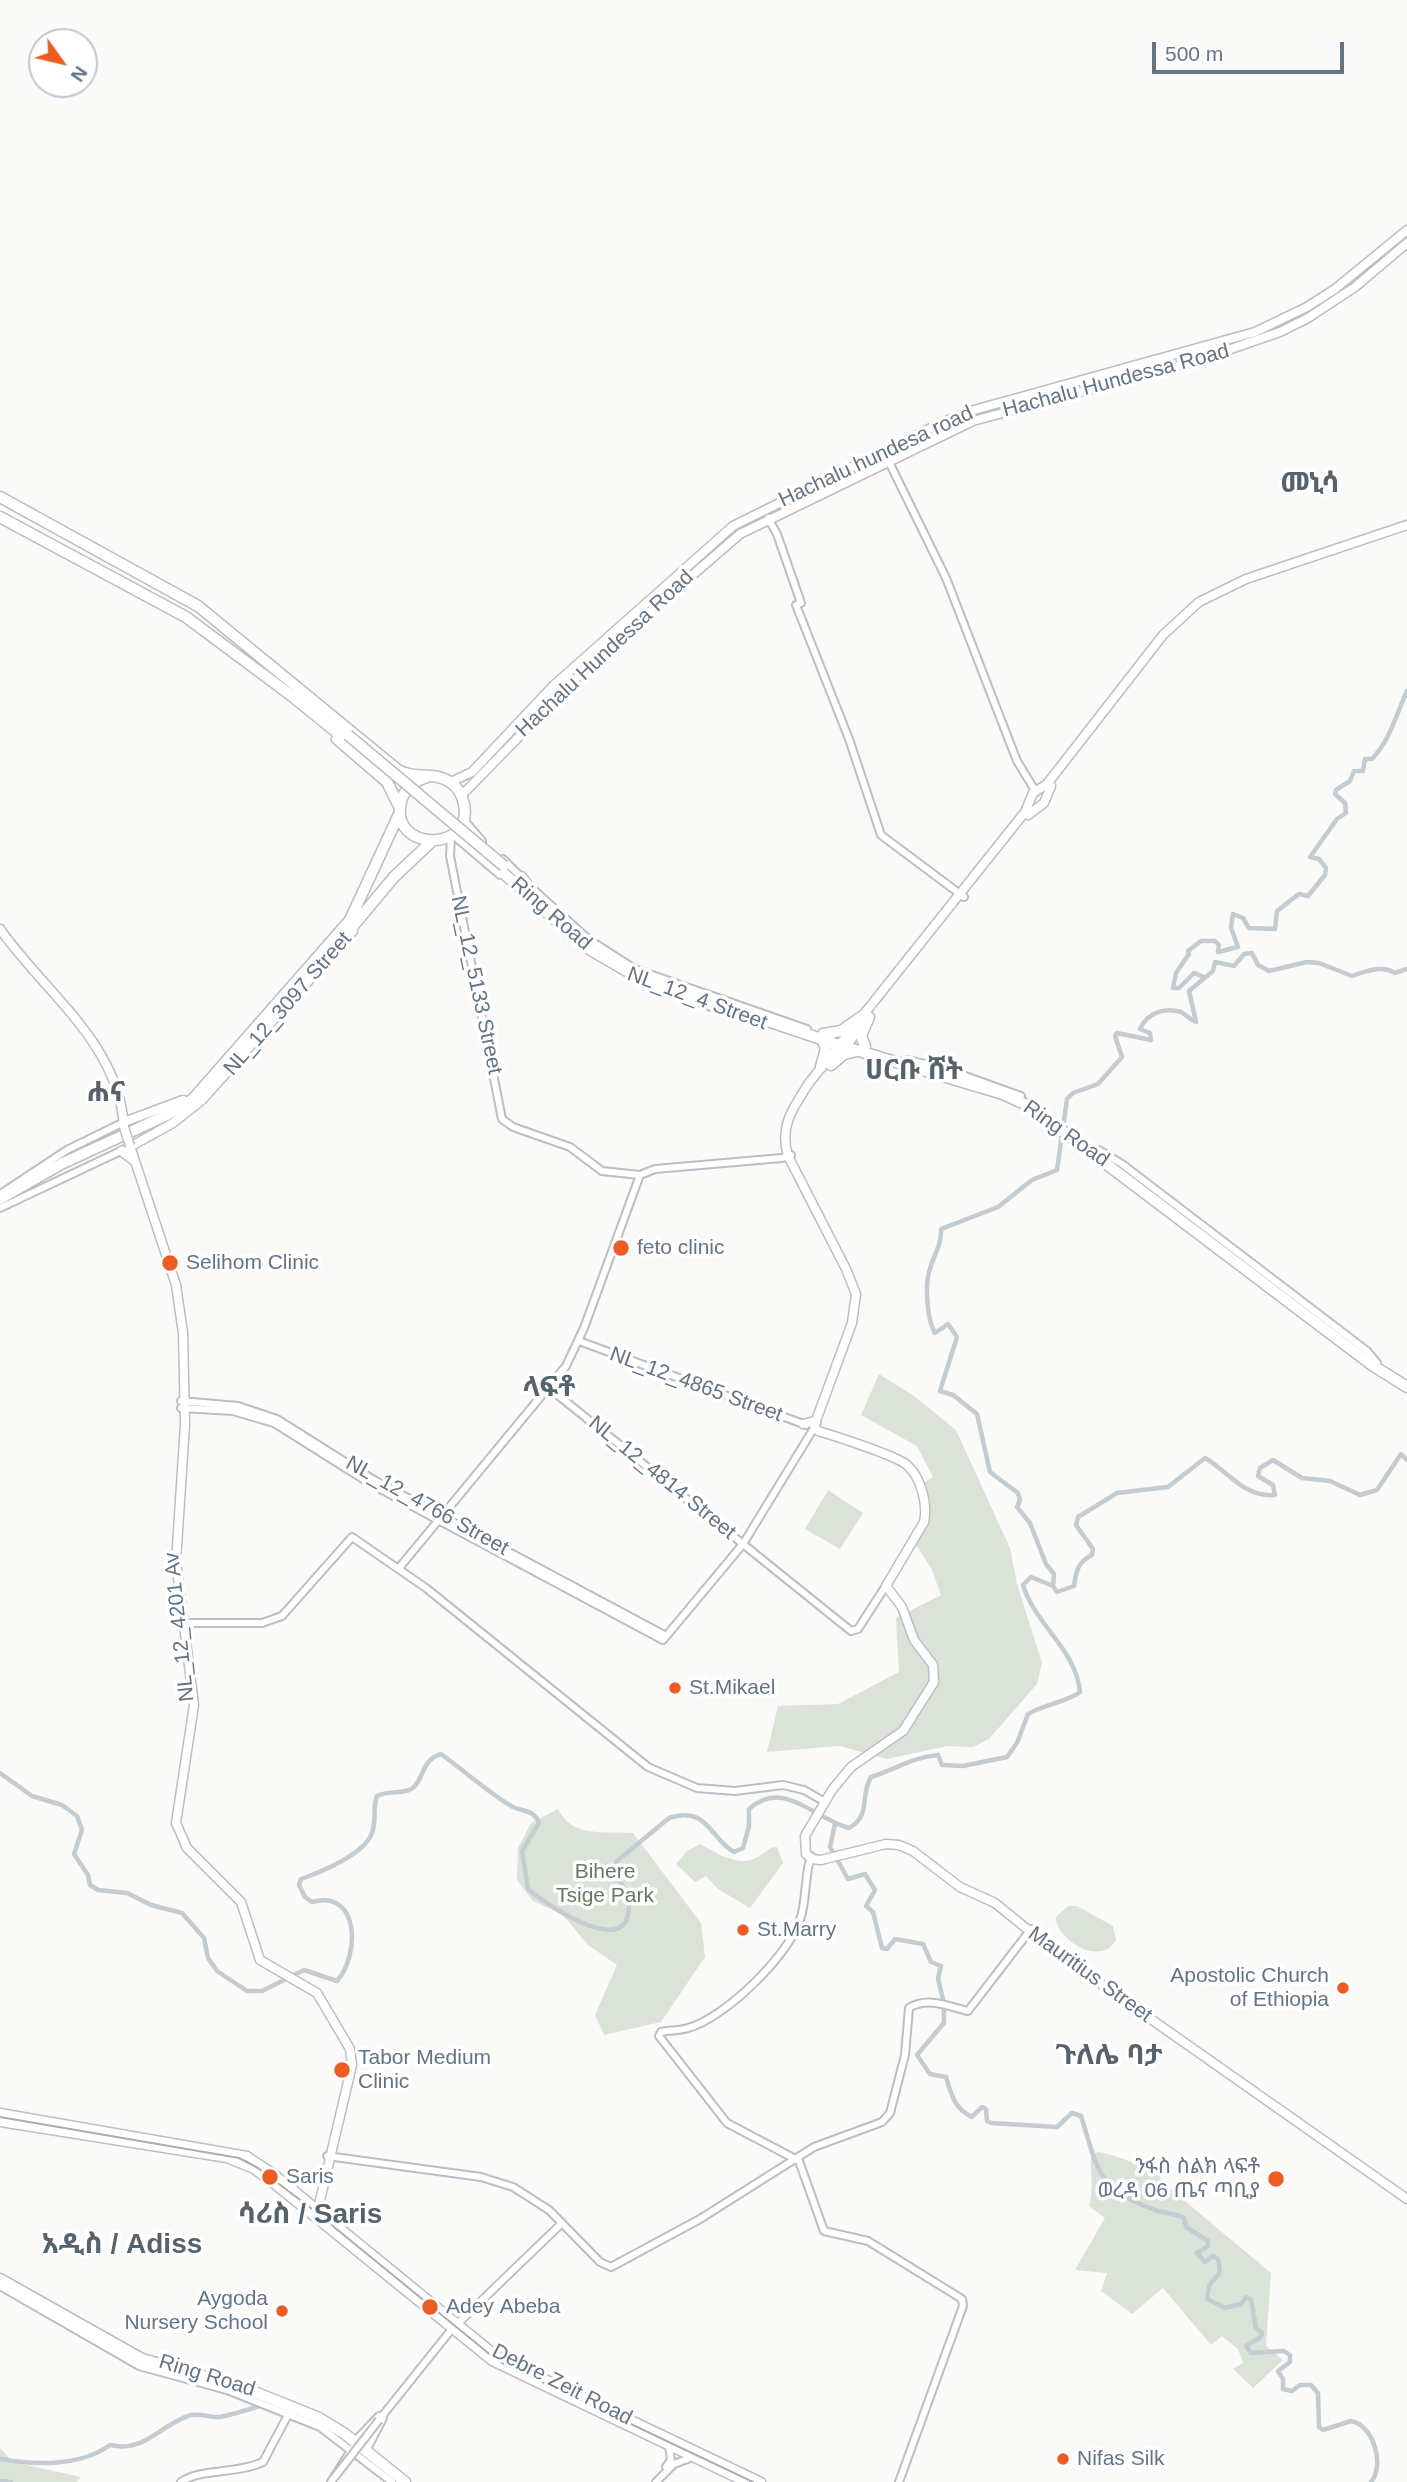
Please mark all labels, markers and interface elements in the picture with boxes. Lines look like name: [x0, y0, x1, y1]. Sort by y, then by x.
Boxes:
north arrow: [28, 28, 98, 98]
scale bar: [1155, 28, 1348, 72]
text: 500 m: [1165, 42, 1223, 65]
text: N: [67, 62, 92, 85]
street label: Hachalu Hundessa Road: [1000, 339, 1232, 423]
street label: Hachalu hundesa road: [775, 401, 977, 513]
district label: መኒሳ: [1281, 467, 1339, 501]
street label: Hachalu Hundessa Road: [511, 565, 699, 743]
street label: Ring Road: [505, 872, 597, 956]
street label: NL_12_5133 Street: [445, 893, 507, 1077]
street label: NL_12_3097 Street: [219, 927, 357, 1081]
street label: NL_12_4 Street: [624, 962, 770, 1036]
district label: ሀርቡ ሸት: [865, 1054, 963, 1088]
district label: ሐና: [87, 1076, 125, 1110]
street label: Ring Road: [1018, 1095, 1114, 1173]
place label: feto clinic: [637, 1235, 725, 1261]
marker: feto clinic: [611, 1238, 631, 1258]
place label: Selihom Clinic: [186, 1250, 319, 1276]
marker: Selihom Clinic: [160, 1253, 180, 1273]
street label: NL_12_4865 Street: [606, 1342, 786, 1428]
district label: ላፍቶ: [523, 1371, 575, 1405]
street label: NL_12_4814 Street: [583, 1411, 741, 1545]
street label: NL_12_4766 Street: [341, 1451, 513, 1561]
street label: NL_12_4201 Av: [160, 1551, 200, 1703]
place label: St.Mikael: [689, 1675, 775, 1701]
marker: St.Mikael: [667, 1680, 683, 1696]
park label: Bihere Tsige Park: [556, 1859, 654, 1909]
place label: St.Marry: [757, 1917, 836, 1943]
marker: St.Marry: [735, 1922, 751, 1938]
street label: Mauritius Street: [1023, 1922, 1157, 2028]
place label: Apostolic Church of Ethiopia: [1170, 1963, 1329, 2013]
marker: Apostolic Church of Ethiopia: [1335, 1980, 1351, 1996]
district label: ጉለሌ ባታ: [1055, 2039, 1163, 2073]
place label: Tabor Medium Clinic: [358, 2045, 491, 2095]
marker: Tabor Medium Clinic: [332, 2060, 352, 2080]
place label: ንፋስ ስልክ ላፍቶ ወረዳ 06 ጤና ጣቢያ: [1097, 2154, 1260, 2204]
place label: Saris: [286, 2164, 334, 2190]
marker: Saris: [260, 2167, 280, 2187]
marker: ንፋስ ስልክ ላፍቶ ወረዳ 06 ጤና ጣቢያ: [1266, 2169, 1286, 2189]
district label: ሳሪስ / Saris: [238, 2198, 382, 2232]
district label: አዲስ / Adiss: [42, 2228, 202, 2262]
place label: Aygoda Nursery School: [124, 2286, 268, 2336]
place label: Adey Abeba: [446, 2294, 560, 2320]
marker: Adey Abeba: [420, 2297, 440, 2317]
marker: Aygoda Nursery School: [274, 2303, 290, 2319]
street label: Debre Zeit Road: [488, 2339, 636, 2431]
street label: Ring Road: [156, 2349, 258, 2403]
place label: Nifas Silk: [1077, 2446, 1165, 2472]
marker: Nifas Silk: [1055, 2451, 1071, 2467]

